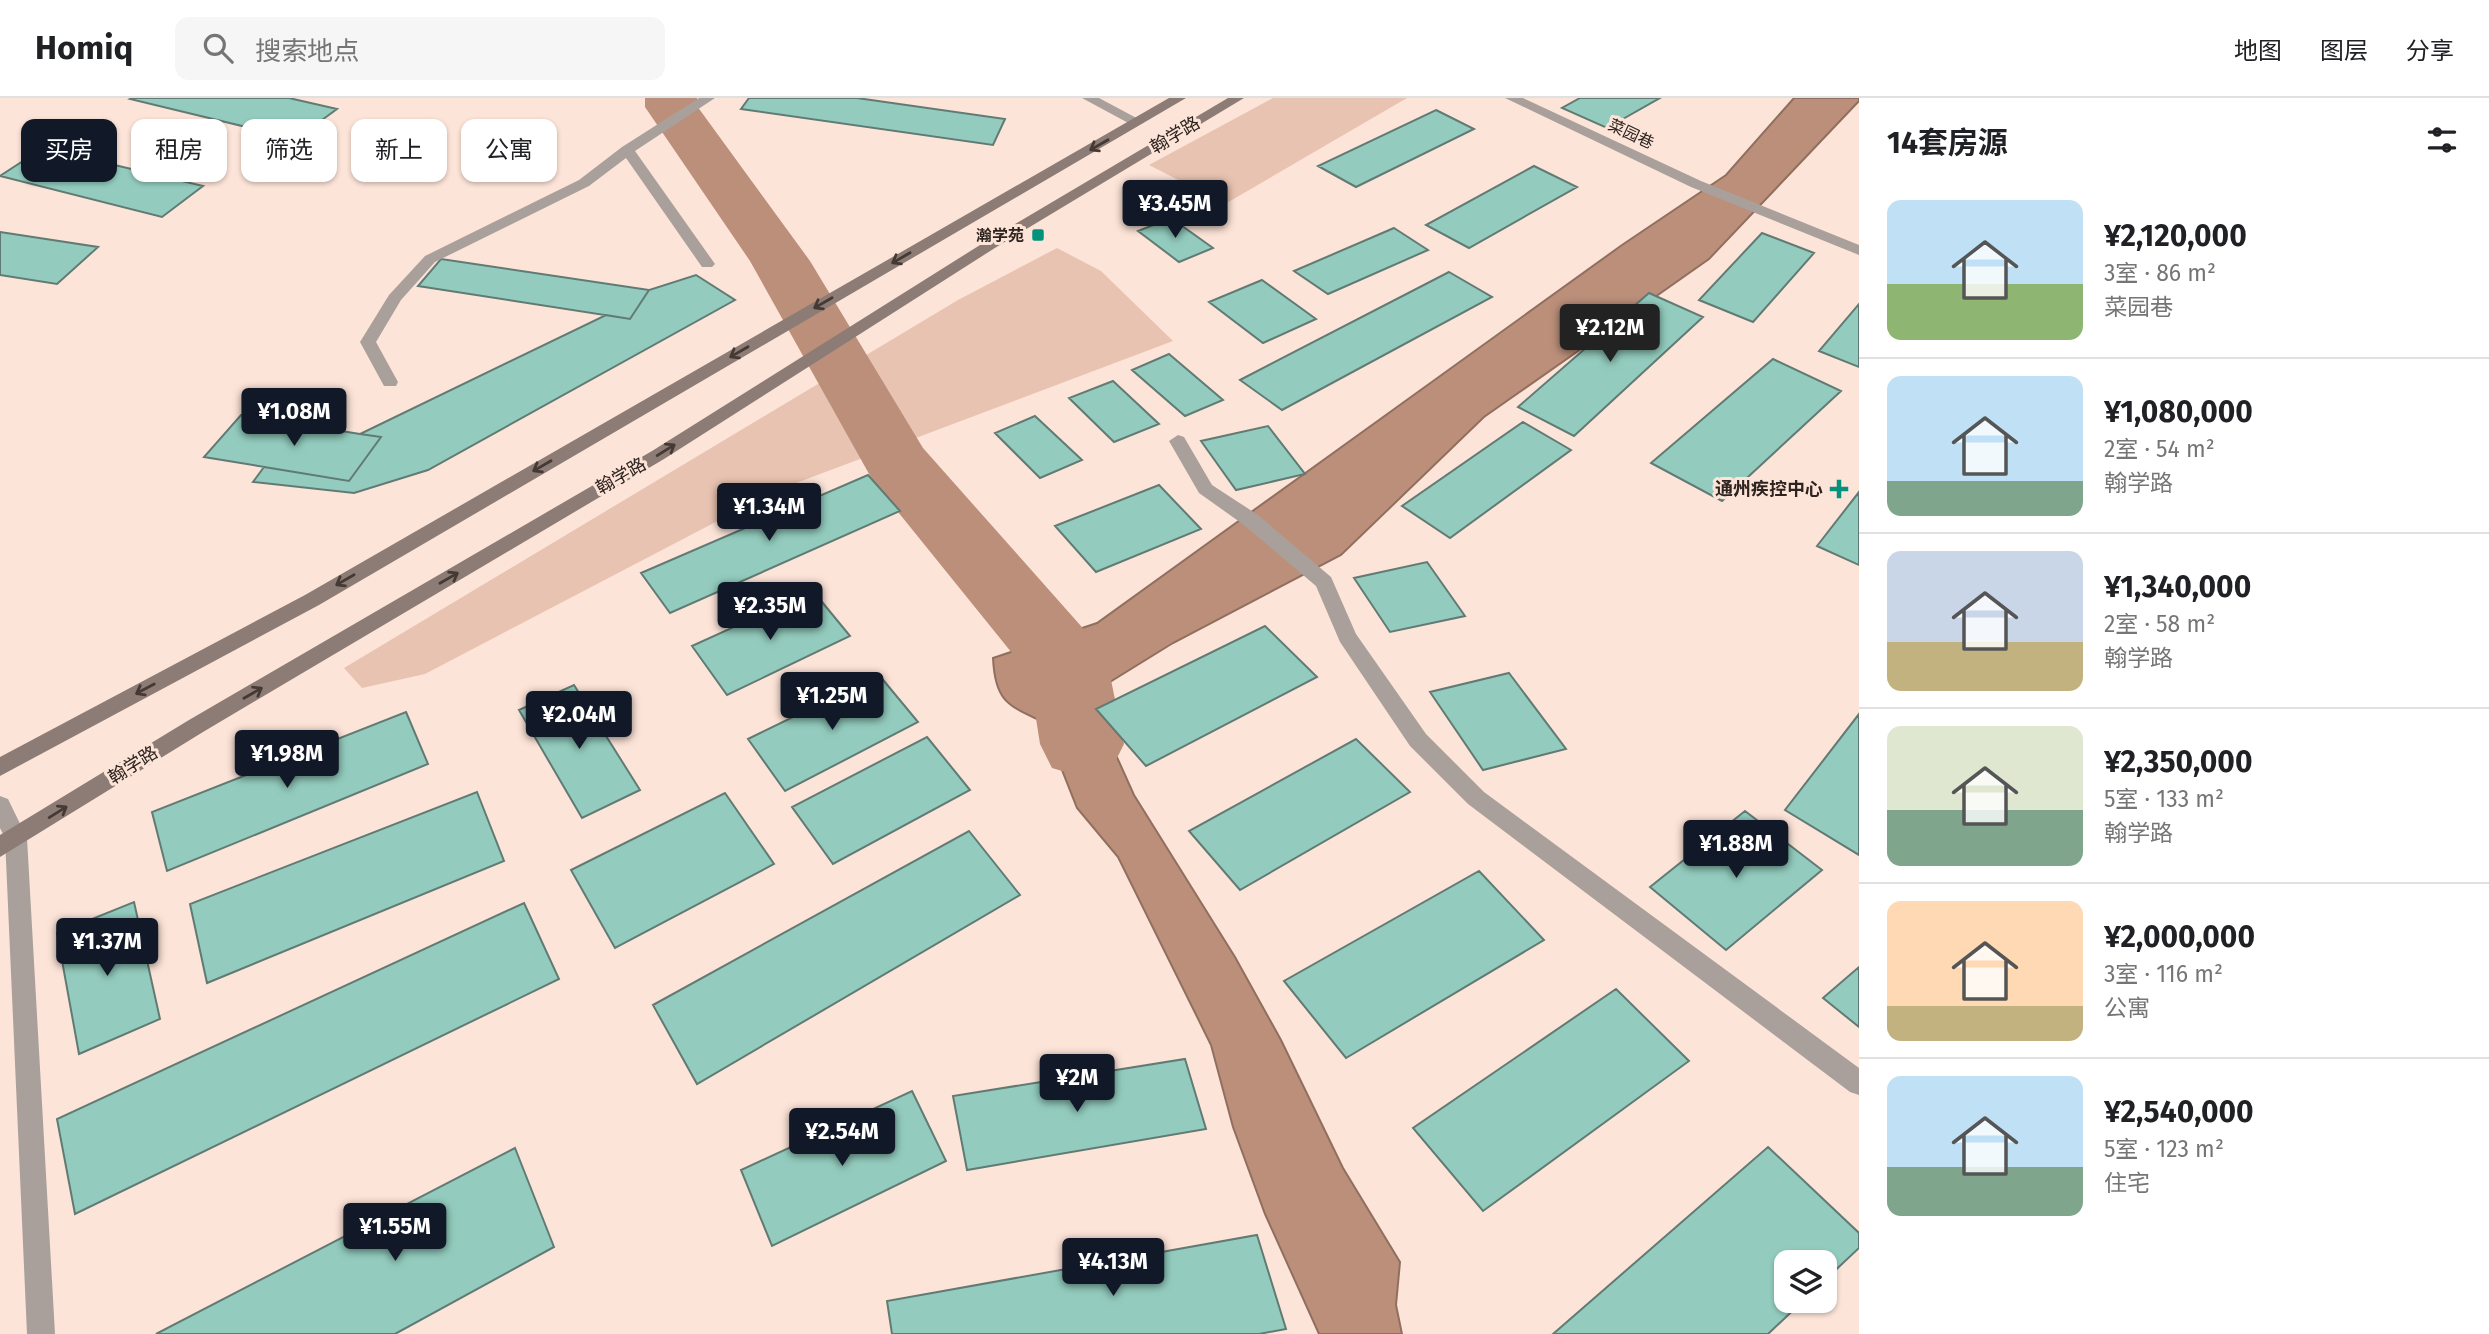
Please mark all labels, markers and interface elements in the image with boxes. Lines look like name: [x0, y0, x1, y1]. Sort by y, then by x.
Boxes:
search box: [175, 17, 665, 80]
text: Homiq: [35, 28, 133, 68]
icon: search: [199, 29, 237, 67]
text: 搜索地点: [255, 36, 359, 67]
text: 地图: [2234, 37, 2282, 65]
text: 图层: [2320, 37, 2368, 65]
text: 分享: [2406, 37, 2454, 65]
street label: 翰学路: [1146, 112, 1204, 158]
street label: 菜园巷: [1605, 115, 1657, 153]
chip: 买房: [21, 119, 117, 182]
chip: 租房: [131, 119, 227, 182]
chip: 筛选: [241, 119, 337, 182]
chip: 新上: [351, 119, 447, 182]
chip: 公寓: [461, 119, 557, 182]
icon: filters: [2423, 121, 2461, 159]
text: 14套房源: [1887, 125, 2008, 161]
one-way arrow: [1089, 138, 1109, 152]
pin: ¥3.45M: [1118, 180, 1232, 240]
text: ¥3.45M: [1139, 189, 1211, 217]
text: ¥2,120,000: [2104, 218, 2247, 254]
place label: 瀚学苑: [976, 226, 1024, 245]
marker: 瀚学苑: [1030, 227, 1046, 243]
icon: home: [1943, 228, 2027, 312]
one-way arrow: [892, 251, 912, 265]
text: 3室 · 86 m²: [2104, 259, 2216, 287]
text: 菜园巷: [2104, 293, 2173, 321]
one-way arrow: [813, 296, 833, 310]
pin: ¥2.12M: [1553, 304, 1667, 364]
text: ¥2.12M: [1576, 313, 1644, 341]
one-way arrow: [729, 345, 749, 359]
pin: ¥1.08M: [237, 388, 351, 448]
text: ¥1,080,000: [2104, 394, 2253, 430]
text: ¥1.08M: [257, 397, 331, 425]
icon: home: [1943, 404, 2027, 488]
text: 2室 · 54 m²: [2104, 435, 2215, 463]
one-way arrow: [655, 442, 675, 456]
street label: 翰学路: [592, 453, 650, 499]
one-way arrow: [532, 459, 552, 473]
text: 翰学路: [2104, 469, 2173, 497]
place label: 通州疾控中心: [1715, 478, 1823, 500]
marker: 通州疾控中心: [1829, 479, 1849, 499]
pin: ¥1.34M: [712, 484, 826, 543]
text: ¥1.34M: [733, 492, 805, 520]
text: ¥1,340,000: [2104, 569, 2251, 605]
one-way arrow: [438, 570, 458, 584]
one-way arrow: [336, 574, 356, 588]
icon: home: [1943, 579, 2027, 663]
pin: ¥2.35M: [713, 582, 827, 642]
text: ¥2.35M: [734, 591, 806, 619]
text: 2室 · 58 m²: [2104, 610, 2215, 638]
text: 翰学路: [2104, 644, 2173, 672]
pin: ¥1.25M: [775, 672, 889, 732]
text: ¥1.25M: [797, 681, 867, 709]
one-way arrow: [135, 683, 156, 696]
one-way arrow: [242, 686, 262, 700]
pin: ¥2.04M: [522, 692, 636, 751]
text: ¥2.04M: [542, 700, 616, 728]
pin: ¥1.98M: [230, 730, 344, 790]
text: ¥1.98M: [251, 739, 323, 767]
street label: 翰学路: [104, 741, 162, 789]
text: ¥2,350,000: [2104, 744, 2252, 780]
icon: home: [1943, 754, 2027, 838]
text: 5室 · 133 m²: [2104, 785, 2224, 813]
one-way arrow: [48, 804, 68, 818]
text: 翰学路: [2104, 819, 2173, 847]
pin: ¥1.88M: [1679, 820, 1793, 880]
text: ¥1.88M: [1699, 829, 1773, 857]
pin: ¥1.37M: [50, 918, 164, 978]
text: ¥2,000,000: [2104, 919, 2255, 955]
text: ¥1.37M: [72, 927, 142, 955]
icon: home: [1943, 929, 2027, 1013]
text: 3室 · 116 m²: [2104, 960, 2223, 988]
text: 公寓: [2104, 994, 2150, 1022]
pin: ¥2M: [1043, 1054, 1111, 1114]
text: ¥2M: [1056, 1063, 1098, 1091]
text: ¥2,540,000: [2104, 1094, 2254, 1130]
icon: home: [1943, 1104, 2027, 1188]
pin: ¥2.54M: [785, 1108, 899, 1168]
text: ¥2.54M: [805, 1117, 879, 1145]
text: 5室 · 123 m²: [2104, 1135, 2224, 1163]
text: 住宅: [2104, 1169, 2150, 1197]
pin: ¥1.55M: [338, 1204, 452, 1263]
text: ¥1.55M: [359, 1212, 431, 1240]
pin: ¥4.13M: [1056, 1238, 1170, 1298]
text: ¥4.13M: [1078, 1247, 1148, 1275]
map controls: [1774, 1250, 1837, 1313]
button: layers: [1774, 1250, 1837, 1313]

